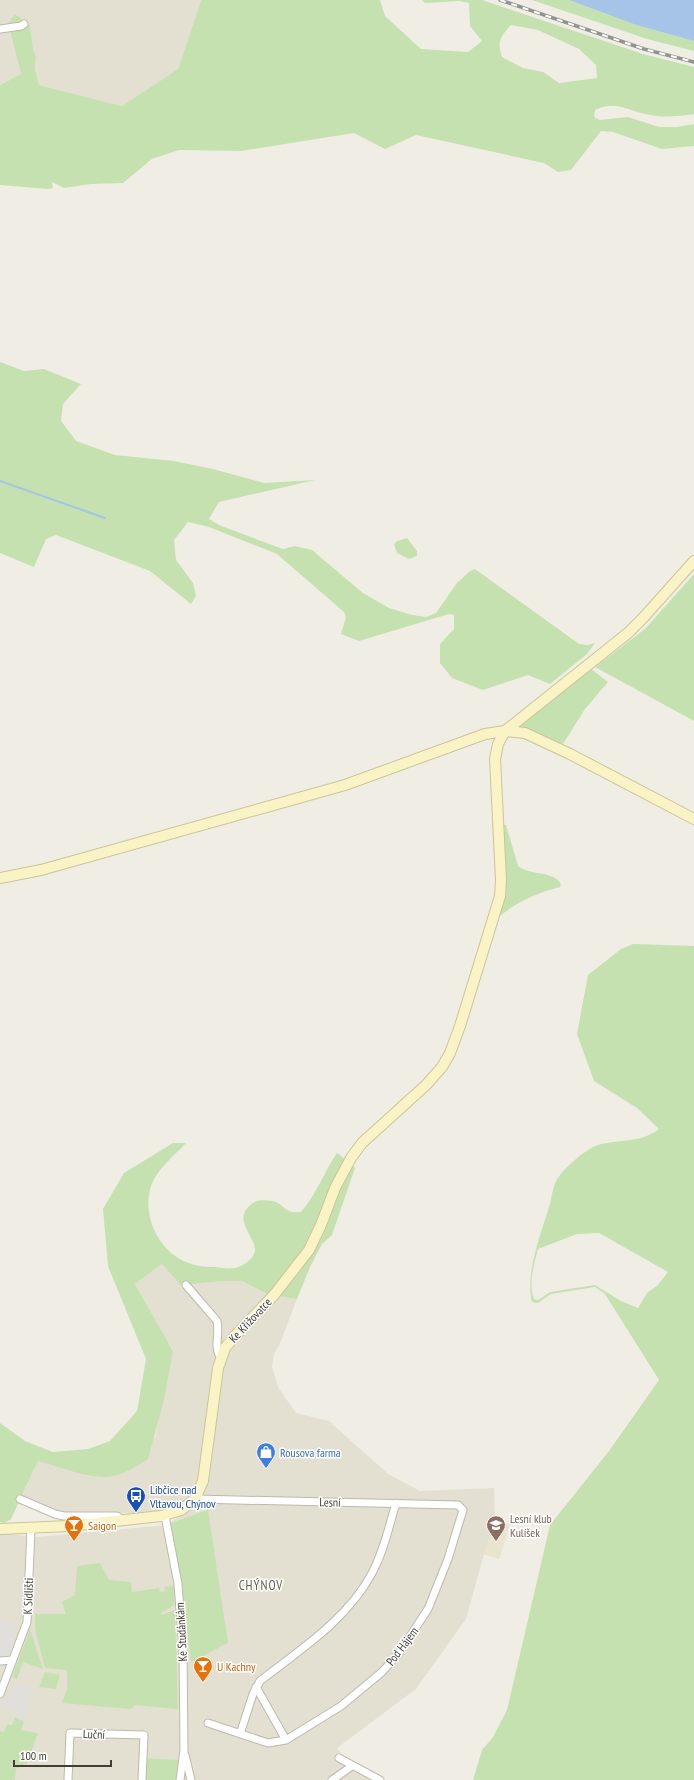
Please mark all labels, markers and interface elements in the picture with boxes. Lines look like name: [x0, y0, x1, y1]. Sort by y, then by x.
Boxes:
street label: Ke Křižovatce: [226, 1294, 274, 1345]
shop icon: Rousova farma: [255, 1441, 277, 1469]
place label: Rousova farma: [280, 1445, 341, 1460]
place label: Libčice nad Vltavou, Chýnov: [149, 1482, 216, 1511]
bus stop icon: Libčice nad Vltavou, Chýnov: [125, 1485, 147, 1513]
street label: Lesní: [319, 1494, 341, 1510]
place label: Lesní klub Kulíšek: [510, 1511, 552, 1540]
bar icon: Saigon: [63, 1514, 85, 1542]
school or university icon: Lesní klub Kulíšek: [485, 1514, 507, 1542]
place label: Saigon: [88, 1518, 116, 1533]
district label: CHÝNOV: [239, 1577, 283, 1594]
street label: K Sídlišti: [20, 1578, 36, 1614]
street label: Ke Studánkám: [172, 1602, 190, 1662]
street label: Pod Hájem: [383, 1624, 422, 1668]
bar icon: U Kachny: [192, 1655, 214, 1683]
place label: U Kachny: [217, 1659, 256, 1674]
street label: Luční: [83, 1726, 106, 1742]
scale bar: [14, 1742, 111, 1768]
text: 100 m: [20, 1748, 47, 1763]

